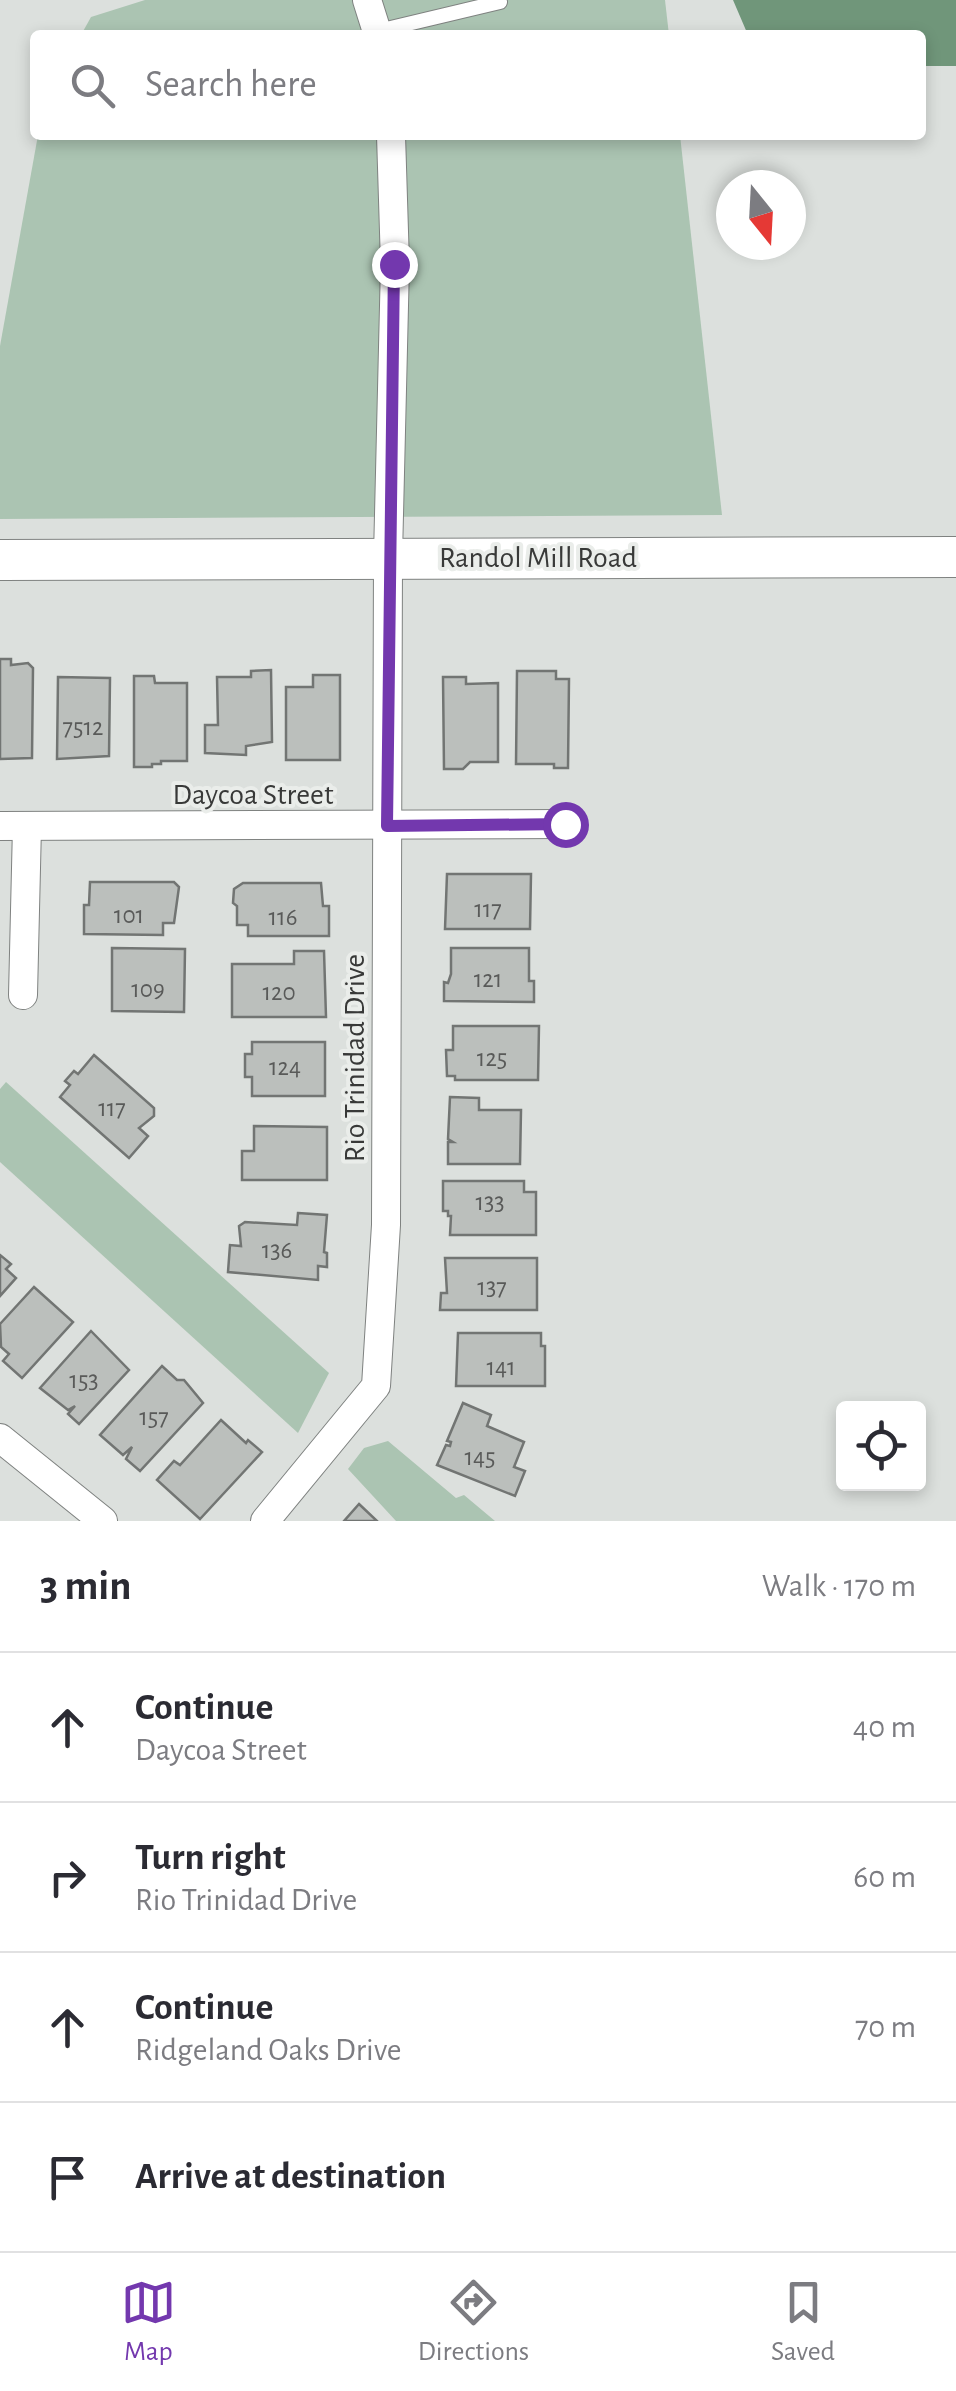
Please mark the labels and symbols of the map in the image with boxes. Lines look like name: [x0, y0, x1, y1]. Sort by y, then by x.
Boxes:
north arrow: [716, 170, 806, 260]
route end: [372, 242, 418, 288]
street label: Randol Mill Road: [439, 543, 637, 573]
house number: 7512: [63, 715, 103, 740]
street label: Daycoa Street: [173, 780, 334, 810]
route start: [543, 802, 589, 848]
house number: 117: [474, 897, 502, 922]
house number: 101: [114, 903, 144, 928]
house number: 116: [269, 905, 297, 930]
street label: Rio Trinidad Drive: [340, 954, 370, 1162]
house number: 121: [474, 967, 502, 992]
house number: 109: [131, 977, 165, 1002]
house number: 120: [262, 980, 296, 1005]
house number: 125: [477, 1046, 507, 1071]
house number: 124: [269, 1055, 301, 1080]
house number: 117: [98, 1096, 126, 1121]
house number: 133: [475, 1190, 505, 1215]
house number: 136: [262, 1238, 292, 1263]
house number: 137: [477, 1275, 507, 1300]
house number: 141: [486, 1355, 516, 1380]
house number: 153: [69, 1368, 99, 1393]
house number: 157: [139, 1405, 169, 1430]
house number: 145: [464, 1445, 496, 1470]

